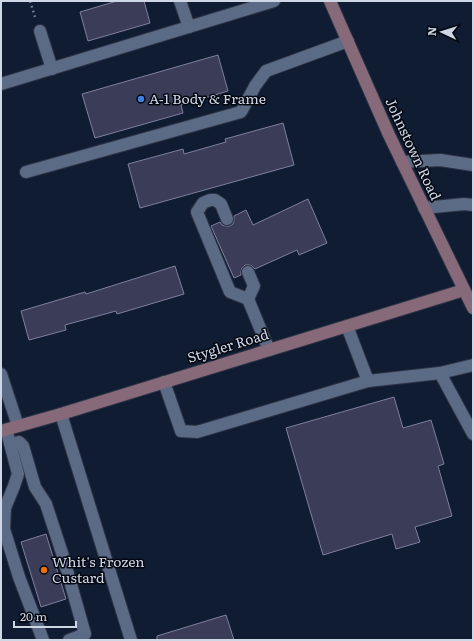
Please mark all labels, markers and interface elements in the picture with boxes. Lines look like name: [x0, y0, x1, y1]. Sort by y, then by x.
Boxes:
north arrow: [422, 12, 462, 52]
text: N: [423, 26, 439, 36]
place label: A-1 Body & Frame: [149, 88, 266, 108]
marker: A-1 Body & Frame: [136, 94, 146, 104]
street label: Johnstown Road: [381, 94, 447, 204]
street label: Stygler Road: [184, 323, 271, 367]
place label: Whit's Frozen Custard: [52, 551, 145, 587]
marker: Whit's Frozen Custard: [39, 565, 49, 575]
scale bar: [14, 603, 76, 629]
text: 20 m: [20, 607, 47, 625]

